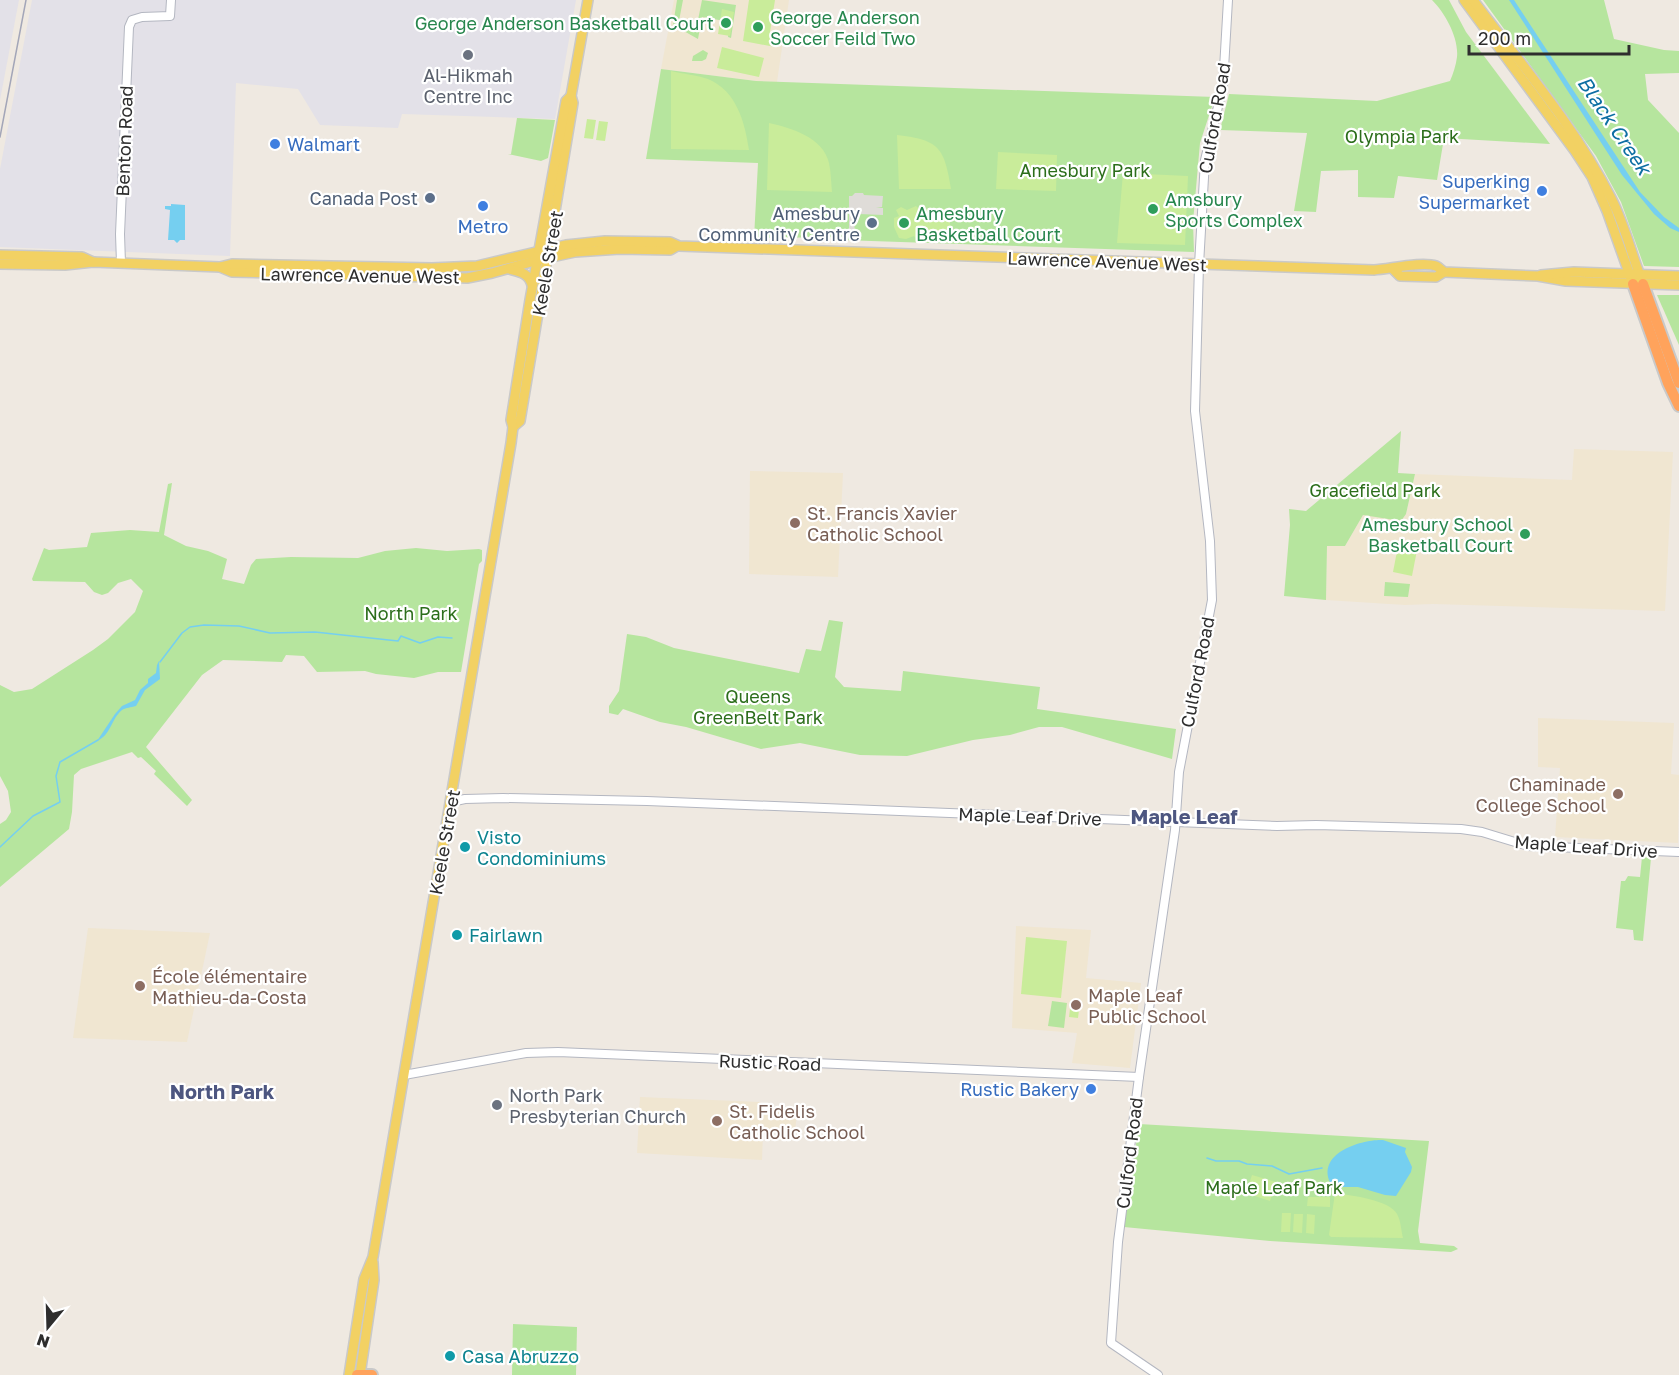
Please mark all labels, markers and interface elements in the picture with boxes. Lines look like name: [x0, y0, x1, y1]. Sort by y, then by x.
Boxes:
place label: George Anderson Soccer Feild Two: [770, 6, 920, 49]
place label: George Anderson Basketball Court: [415, 12, 714, 34]
marker: George Anderson Basketball Court: [719, 16, 733, 30]
scale bar: [1469, 18, 1630, 56]
marker: George Anderson Soccer Feild Two: [751, 20, 765, 34]
text: 200 m: [1478, 27, 1531, 49]
marker: Al-Hikmah Centre Inc: [461, 48, 475, 62]
street label: Culford Road: [1193, 61, 1235, 175]
place label: Al-Hikmah Centre Inc: [423, 64, 513, 107]
water label: Black Creek: [1573, 71, 1658, 181]
street label: Benton Road: [111, 85, 137, 197]
park label: Olympia Park: [1345, 125, 1459, 147]
place label: Walmart: [287, 133, 360, 155]
marker: Walmart: [268, 137, 282, 151]
park label: Amesbury Park: [1019, 159, 1151, 181]
place label: Superking Supermarket: [1418, 170, 1530, 213]
marker: Superking Supermarket: [1535, 184, 1549, 198]
place label: Canada Post: [309, 187, 418, 209]
place label: Amsbury Sports Complex: [1165, 188, 1303, 231]
marker: Canada Post: [423, 191, 437, 205]
marker: Metro: [476, 199, 490, 213]
place label: Amesbury Community Centre: [698, 202, 860, 245]
place label: Amesbury Basketball Court: [916, 202, 1061, 245]
marker: Amsbury Sports Complex: [1146, 202, 1160, 216]
street label: Keele Street: [527, 209, 567, 317]
place label: Metro: [458, 215, 508, 237]
marker: Amesbury Community Centre: [865, 216, 879, 230]
marker: Amesbury Basketball Court: [897, 216, 911, 230]
street label: Lawrence Avenue West: [1007, 247, 1207, 275]
street label: Lawrence Avenue West: [260, 262, 460, 288]
park label: Gracefield Park: [1309, 479, 1441, 501]
place label: St. Francis Xavier Catholic School: [807, 502, 957, 545]
place label: Amesbury School Basketball Court: [1361, 513, 1513, 556]
marker: St. Francis Xavier Catholic School: [788, 516, 802, 530]
marker: Amesbury School Basketball Court: [1518, 527, 1532, 541]
park label: North Park: [364, 602, 458, 624]
street label: Culford Road: [1175, 615, 1219, 729]
park label: Queens GreenBelt Park: [693, 685, 823, 728]
place label: Chaminade College School: [1475, 773, 1606, 816]
marker: Chaminade College School: [1611, 787, 1625, 801]
street label: Keele Street: [424, 788, 464, 896]
street label: Maple Leaf Drive: [958, 803, 1102, 829]
district label: Maple Leaf: [1130, 804, 1238, 828]
place label: Visto Condominiums: [477, 826, 606, 869]
street label: Maple Leaf Drive: [1514, 830, 1658, 862]
marker: Visto Condominiums: [458, 840, 472, 854]
place label: Fairlawn: [469, 924, 543, 946]
marker: Fairlawn: [450, 928, 464, 942]
place label: École élémentaire Mathieu-da-Costa: [152, 965, 307, 1008]
marker: École élémentaire Mathieu-da-Costa: [133, 979, 147, 993]
place label: Maple Leaf Public School: [1088, 984, 1207, 1027]
marker: Maple Leaf Public School: [1069, 998, 1083, 1012]
street label: Rustic Road: [718, 1049, 822, 1075]
place label: Rustic Bakery: [960, 1078, 1079, 1100]
district label: North Park: [170, 1079, 275, 1103]
marker: Rustic Bakery: [1084, 1082, 1098, 1096]
place label: North Park Presbyterian Church: [509, 1084, 686, 1127]
street label: Culford Road: [1111, 1096, 1147, 1210]
marker: North Park Presbyterian Church: [490, 1098, 504, 1112]
place label: St. Fidelis Catholic School: [729, 1100, 865, 1143]
marker: St. Fidelis Catholic School: [710, 1114, 724, 1128]
park label: Maple Leaf Park: [1205, 1176, 1343, 1198]
north arrow: [18, 1297, 78, 1357]
text: N: [34, 1330, 52, 1353]
place label: Casa Abruzzo: [462, 1345, 579, 1367]
marker: Casa Abruzzo: [443, 1349, 457, 1363]

